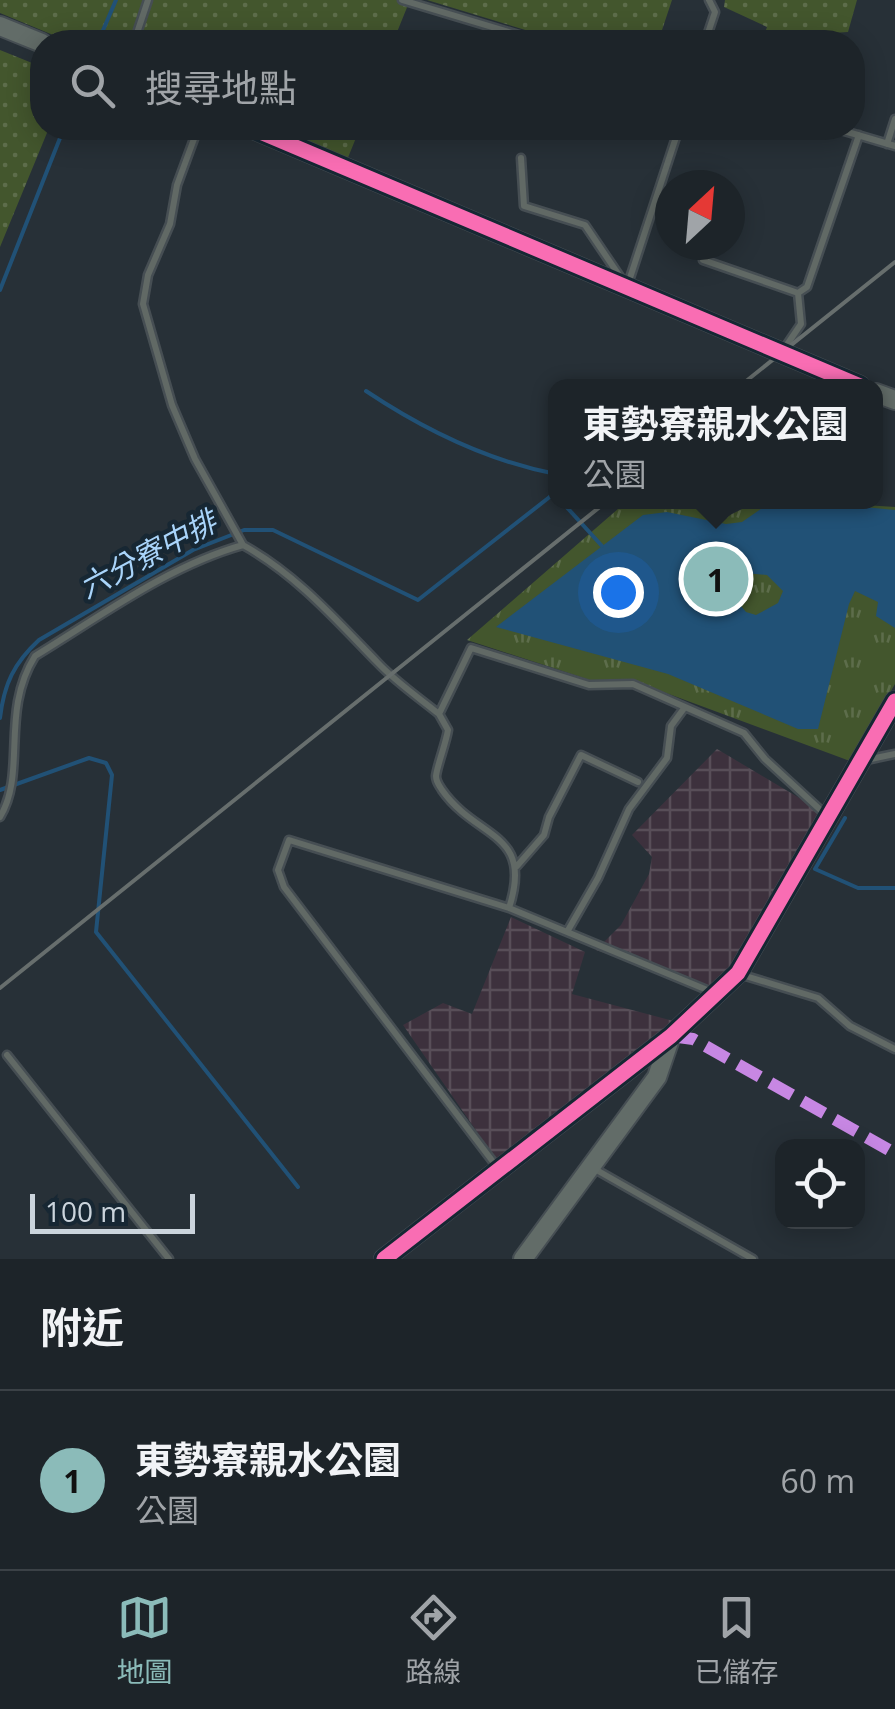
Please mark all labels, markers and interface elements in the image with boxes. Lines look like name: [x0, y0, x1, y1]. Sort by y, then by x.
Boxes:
search box: [30, 30, 865, 140]
icon: search: [65, 58, 120, 113]
text: 搜尋地點: [145, 61, 297, 113]
north arrow: [655, 170, 745, 260]
popup: [548, 379, 883, 509]
text: 東勢寮親水公園: [582, 397, 849, 449]
text: 公園: [582, 452, 647, 495]
water label: 六分寮中排: [71, 498, 227, 607]
pin: 1: [684, 542, 748, 616]
your location: [593, 567, 644, 618]
map controls: [775, 1139, 865, 1229]
button: locate: [775, 1139, 865, 1229]
scale bar: [30, 1189, 195, 1234]
text: 100 m: [45, 1192, 126, 1230]
text: 附近: [40, 1298, 124, 1355]
text: 東勢寮親水公園: [135, 1433, 401, 1485]
text: 1: [63, 1459, 82, 1502]
text: 60 m: [780, 1459, 855, 1502]
text: 公園: [135, 1488, 199, 1531]
tab: 地圖: [116, 1590, 173, 1690]
tab: 路線: [405, 1590, 462, 1690]
tab: 已儲存: [694, 1590, 779, 1690]

